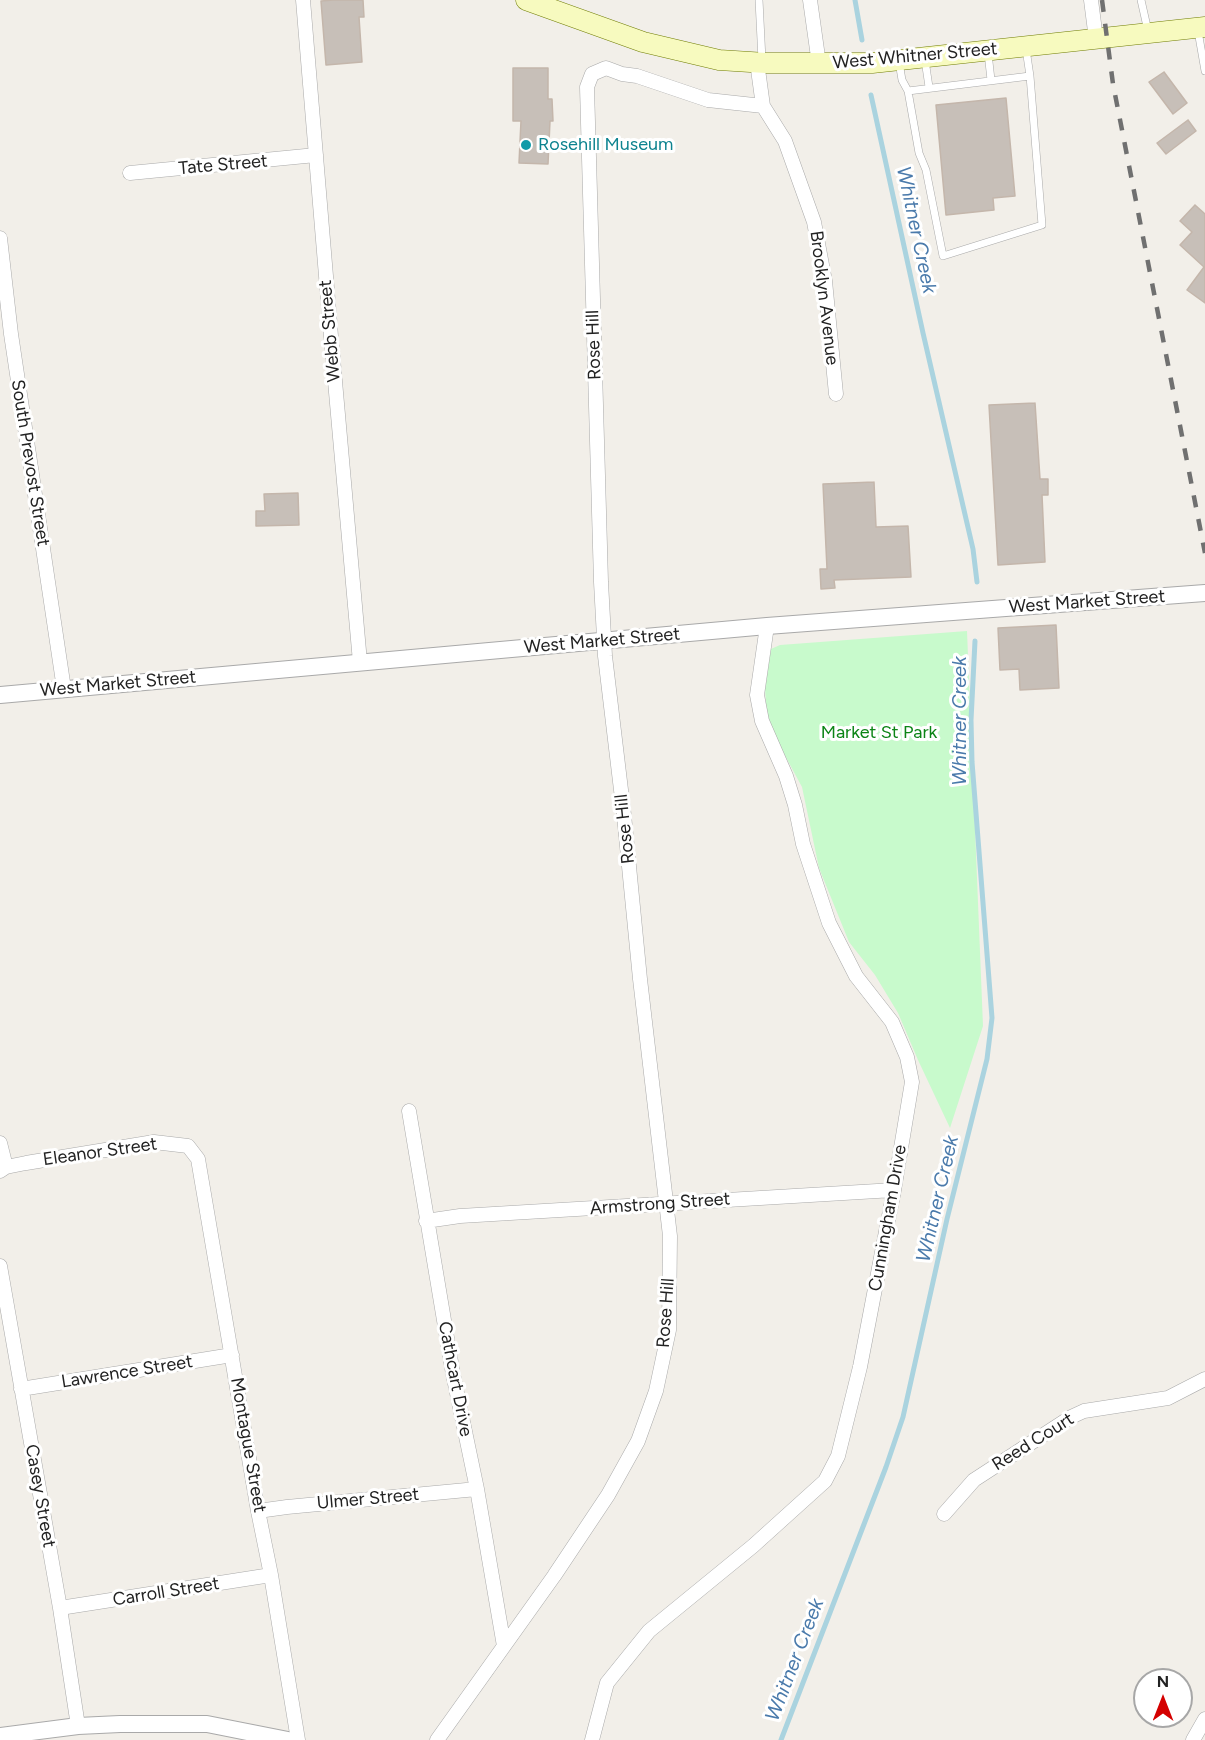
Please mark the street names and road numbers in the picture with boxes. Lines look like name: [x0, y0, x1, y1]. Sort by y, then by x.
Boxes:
street label: West Whitner Street: [832, 38, 998, 74]
street label: Tate Street: [178, 150, 268, 180]
street label: Brooklyn Avenue: [805, 229, 843, 367]
street label: Webb Street: [315, 279, 345, 383]
street label: Rose Hill: [582, 310, 606, 380]
street label: South Prevost Street: [6, 378, 54, 548]
street label: West Market Street: [1008, 586, 1166, 618]
street label: West Market Street: [523, 623, 681, 659]
street label: West Market Street: [39, 666, 197, 702]
street label: Rose Hill: [611, 793, 639, 865]
street label: Eleanor Street: [42, 1133, 158, 1171]
street label: Cunningham Drive: [864, 1143, 912, 1293]
street label: Armstrong Street: [589, 1188, 731, 1220]
street label: Rose Hill: [653, 1277, 679, 1349]
street label: Cathcart Drive: [433, 1320, 477, 1438]
street label: Lawrence Street: [60, 1351, 194, 1393]
street label: Montague Street: [225, 1376, 271, 1514]
street label: Reed Court: [988, 1408, 1078, 1476]
street label: Casey Street: [20, 1443, 60, 1549]
street label: Ulmer Street: [316, 1484, 420, 1514]
street label: Carroll Street: [111, 1573, 221, 1611]

